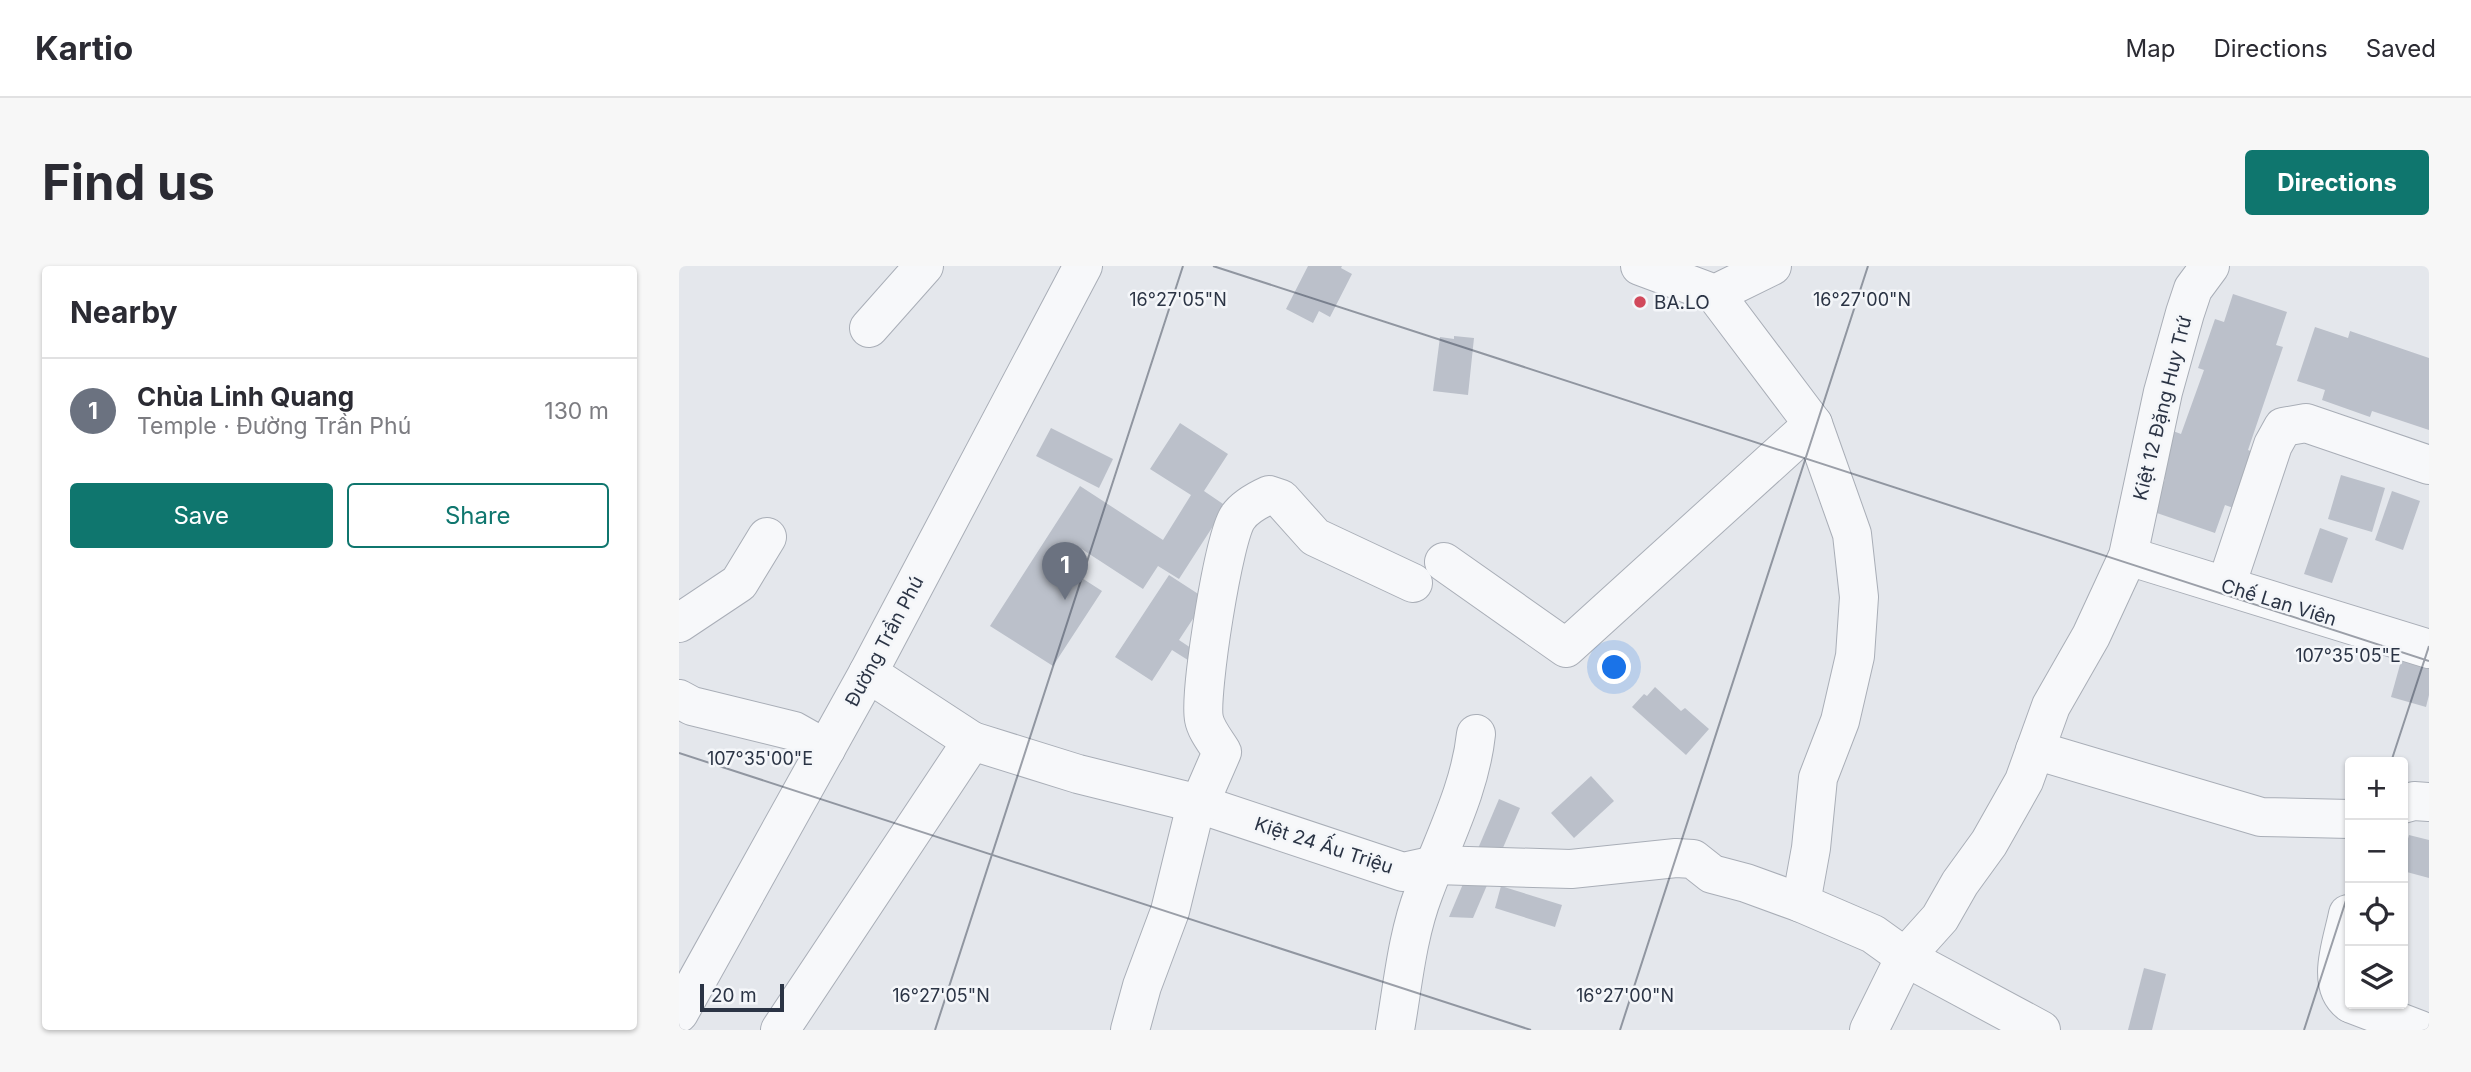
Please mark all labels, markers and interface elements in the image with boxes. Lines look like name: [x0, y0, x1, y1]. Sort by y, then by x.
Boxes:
text: Kartio: [35, 28, 133, 68]
text: Map: [2126, 34, 2175, 63]
text: Directions: [2213, 34, 2328, 63]
text: Saved: [2366, 34, 2436, 63]
button: Directions: [2245, 150, 2429, 215]
text: Find us: [42, 153, 215, 212]
text: 16°27'05"N: [1129, 289, 1227, 310]
text: 16°27'00"N: [1813, 289, 1911, 310]
place label: BA.LO: [1654, 291, 1710, 314]
text: Nearby: [70, 294, 178, 330]
marker: BA.LO: [1632, 294, 1648, 310]
street label: Kiệt 12 Đặng Huy Trứ: [2128, 313, 2197, 503]
text: Chùa Linh Quang: [137, 381, 354, 412]
text: 1: [88, 397, 98, 425]
text: 130 m: [544, 397, 609, 425]
text: Temple · Đường Trần Phú: [137, 412, 411, 440]
button: Save: [70, 483, 333, 548]
button: Share: [347, 483, 609, 548]
pin: 1: [1042, 542, 1088, 600]
street label: Đường Trần Phú: [840, 572, 929, 710]
street label: Chế Lan Viên: [2218, 574, 2339, 631]
text: 107°35'05"E: [2295, 645, 2401, 666]
your location: [1597, 650, 1631, 684]
text: 107°35'00"E: [707, 748, 813, 769]
map controls: [2345, 757, 2408, 1009]
button: +: [2345, 757, 2408, 820]
street label: Kiệt 24 Ấu Triệu: [1252, 808, 1397, 879]
button: −: [2345, 820, 2408, 883]
button: locate: [2345, 883, 2408, 946]
button: layers: [2345, 946, 2408, 1009]
scale bar: [700, 981, 784, 1013]
text: 20 m: [711, 984, 757, 1007]
text: 16°27'05"N: [892, 985, 990, 1006]
text: 16°27'00"N: [1576, 985, 1674, 1006]

